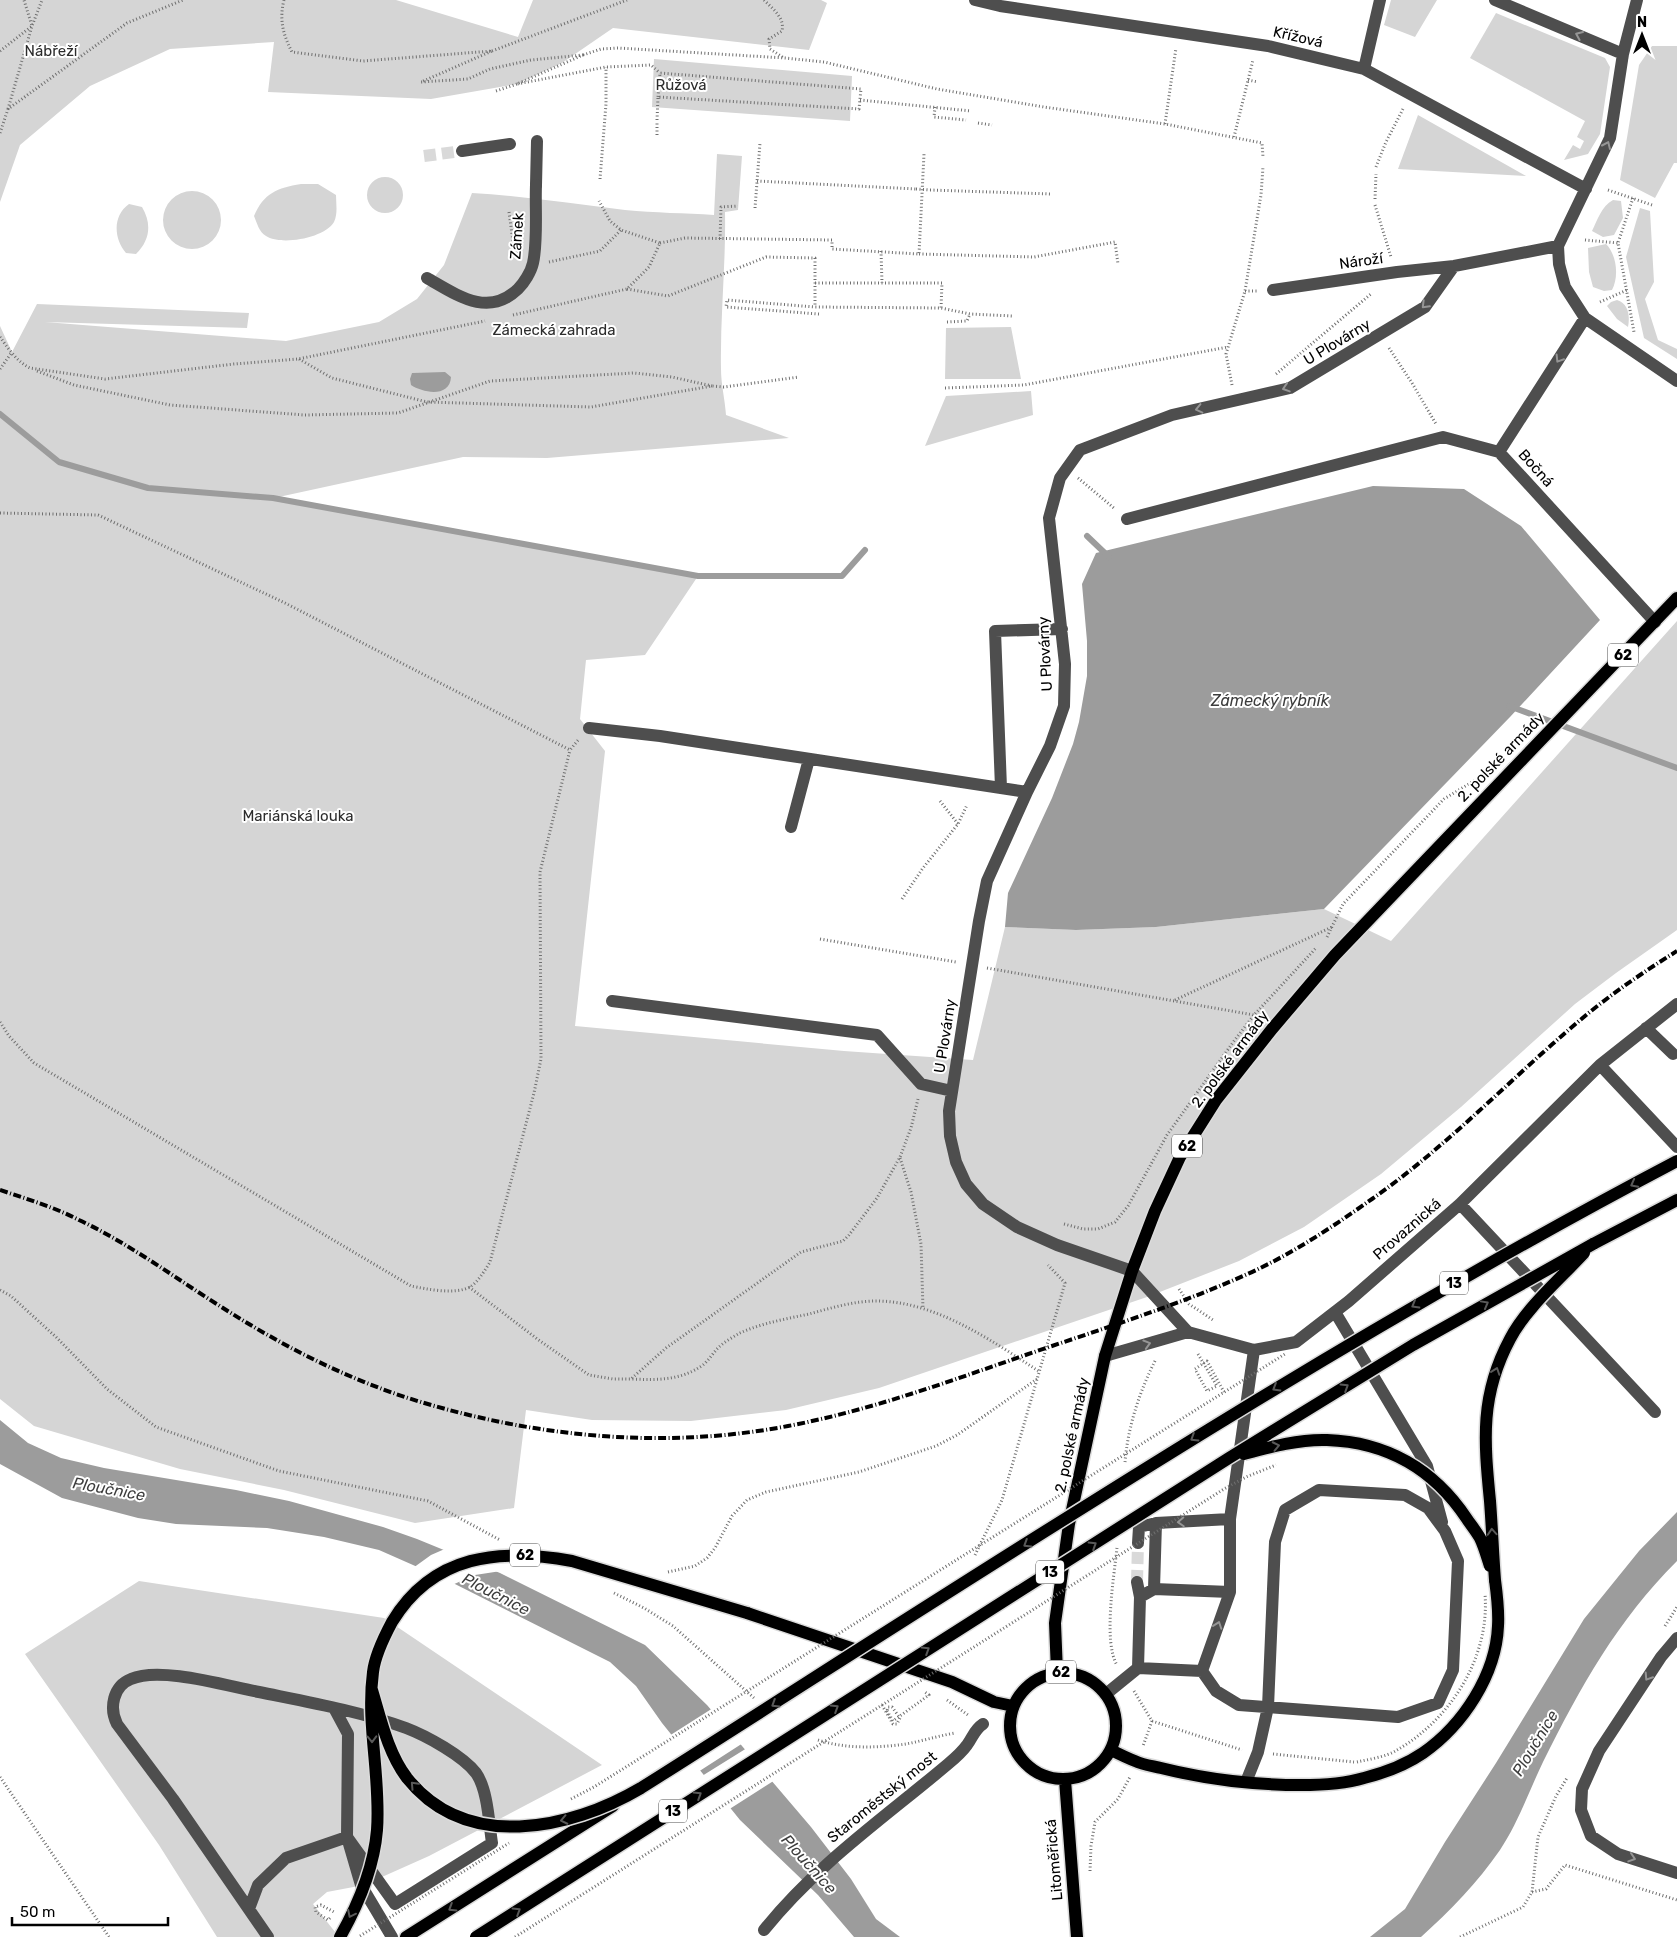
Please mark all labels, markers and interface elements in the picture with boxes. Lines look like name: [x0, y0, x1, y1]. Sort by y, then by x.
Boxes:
north arrow: [1617, 10, 1667, 60]
text: N: [1637, 14, 1647, 31]
street label: Křížová: [1271, 23, 1325, 51]
one-way arrow: [1575, 31, 1584, 42]
park label: Nábřeží: [25, 42, 79, 60]
park label: Růžová: [655, 76, 707, 94]
one-way arrow: [1600, 141, 1611, 150]
street label: Zámek: [506, 212, 528, 260]
street label: Nároží: [1338, 249, 1385, 273]
one-way arrow: [1421, 299, 1430, 308]
street label: U Plovárny: [1300, 315, 1374, 369]
park label: Zámecká zahrada: [493, 321, 615, 339]
one-way arrow: [1555, 354, 1565, 363]
one-way arrow: [1282, 383, 1291, 393]
one-way arrow: [1195, 403, 1204, 414]
street label: Bočná: [1514, 446, 1558, 490]
street label: U Plovárny: [1034, 616, 1056, 692]
road number: 62: [1608, 644, 1638, 666]
water label: Zámecký rybník: [1210, 691, 1330, 710]
street label: 2. polské armády: [1454, 709, 1548, 805]
park label: Mariánská louka: [242, 807, 354, 825]
street label: U Plovárny: [930, 998, 960, 1074]
street label: 2. polské armády: [1187, 1007, 1273, 1111]
road number: 62: [1172, 1134, 1202, 1158]
one-way arrow: [1630, 1178, 1639, 1188]
street label: Provaznická: [1369, 1195, 1445, 1263]
road number: 13: [1440, 1272, 1468, 1295]
one-way arrow: [1412, 1299, 1421, 1309]
one-way arrow: [1480, 1301, 1489, 1311]
one-way arrow: [1142, 1339, 1150, 1349]
one-way arrow: [1490, 1367, 1500, 1376]
street label: 2. polské armády: [1051, 1376, 1093, 1494]
one-way arrow: [1272, 1381, 1281, 1391]
one-way arrow: [1340, 1383, 1349, 1393]
one-way arrow: [1190, 1432, 1199, 1441]
one-way arrow: [1272, 1441, 1280, 1452]
water label: Ploučnice: [71, 1473, 147, 1505]
one-way arrow: [1177, 1516, 1185, 1527]
one-way arrow: [1486, 1527, 1497, 1535]
one-way arrow: [1023, 1538, 1032, 1547]
one-way arrow: [1087, 1541, 1096, 1551]
road number: 62: [510, 1544, 540, 1566]
road number: 13: [1036, 1560, 1064, 1584]
water label: Ploučnice: [459, 1569, 533, 1619]
one-way arrow: [1212, 1622, 1222, 1630]
one-way arrow: [921, 1647, 930, 1657]
road number: 62: [1046, 1660, 1076, 1684]
one-way arrow: [1645, 1672, 1654, 1681]
one-way arrow: [771, 1697, 780, 1707]
one-way arrow: [830, 1705, 839, 1715]
water label: Ploučnice: [1508, 1707, 1562, 1779]
one-way arrow: [367, 1736, 377, 1743]
street label: Staroměstský most: [824, 1747, 940, 1847]
one-way arrow: [411, 1782, 420, 1791]
one-way arrow: [693, 1792, 702, 1802]
road number: 13: [659, 1800, 687, 1822]
one-way arrow: [559, 1814, 568, 1825]
street label: Litoměřická: [1041, 1818, 1067, 1902]
water label: Ploučnice: [777, 1830, 841, 1898]
one-way arrow: [1627, 1853, 1636, 1863]
scale bar: [12, 1894, 169, 1926]
one-way arrow: [448, 1902, 457, 1911]
text: 50 m: [20, 1903, 55, 1921]
one-way arrow: [511, 1908, 520, 1917]
one-way arrow: [347, 1909, 357, 1918]

